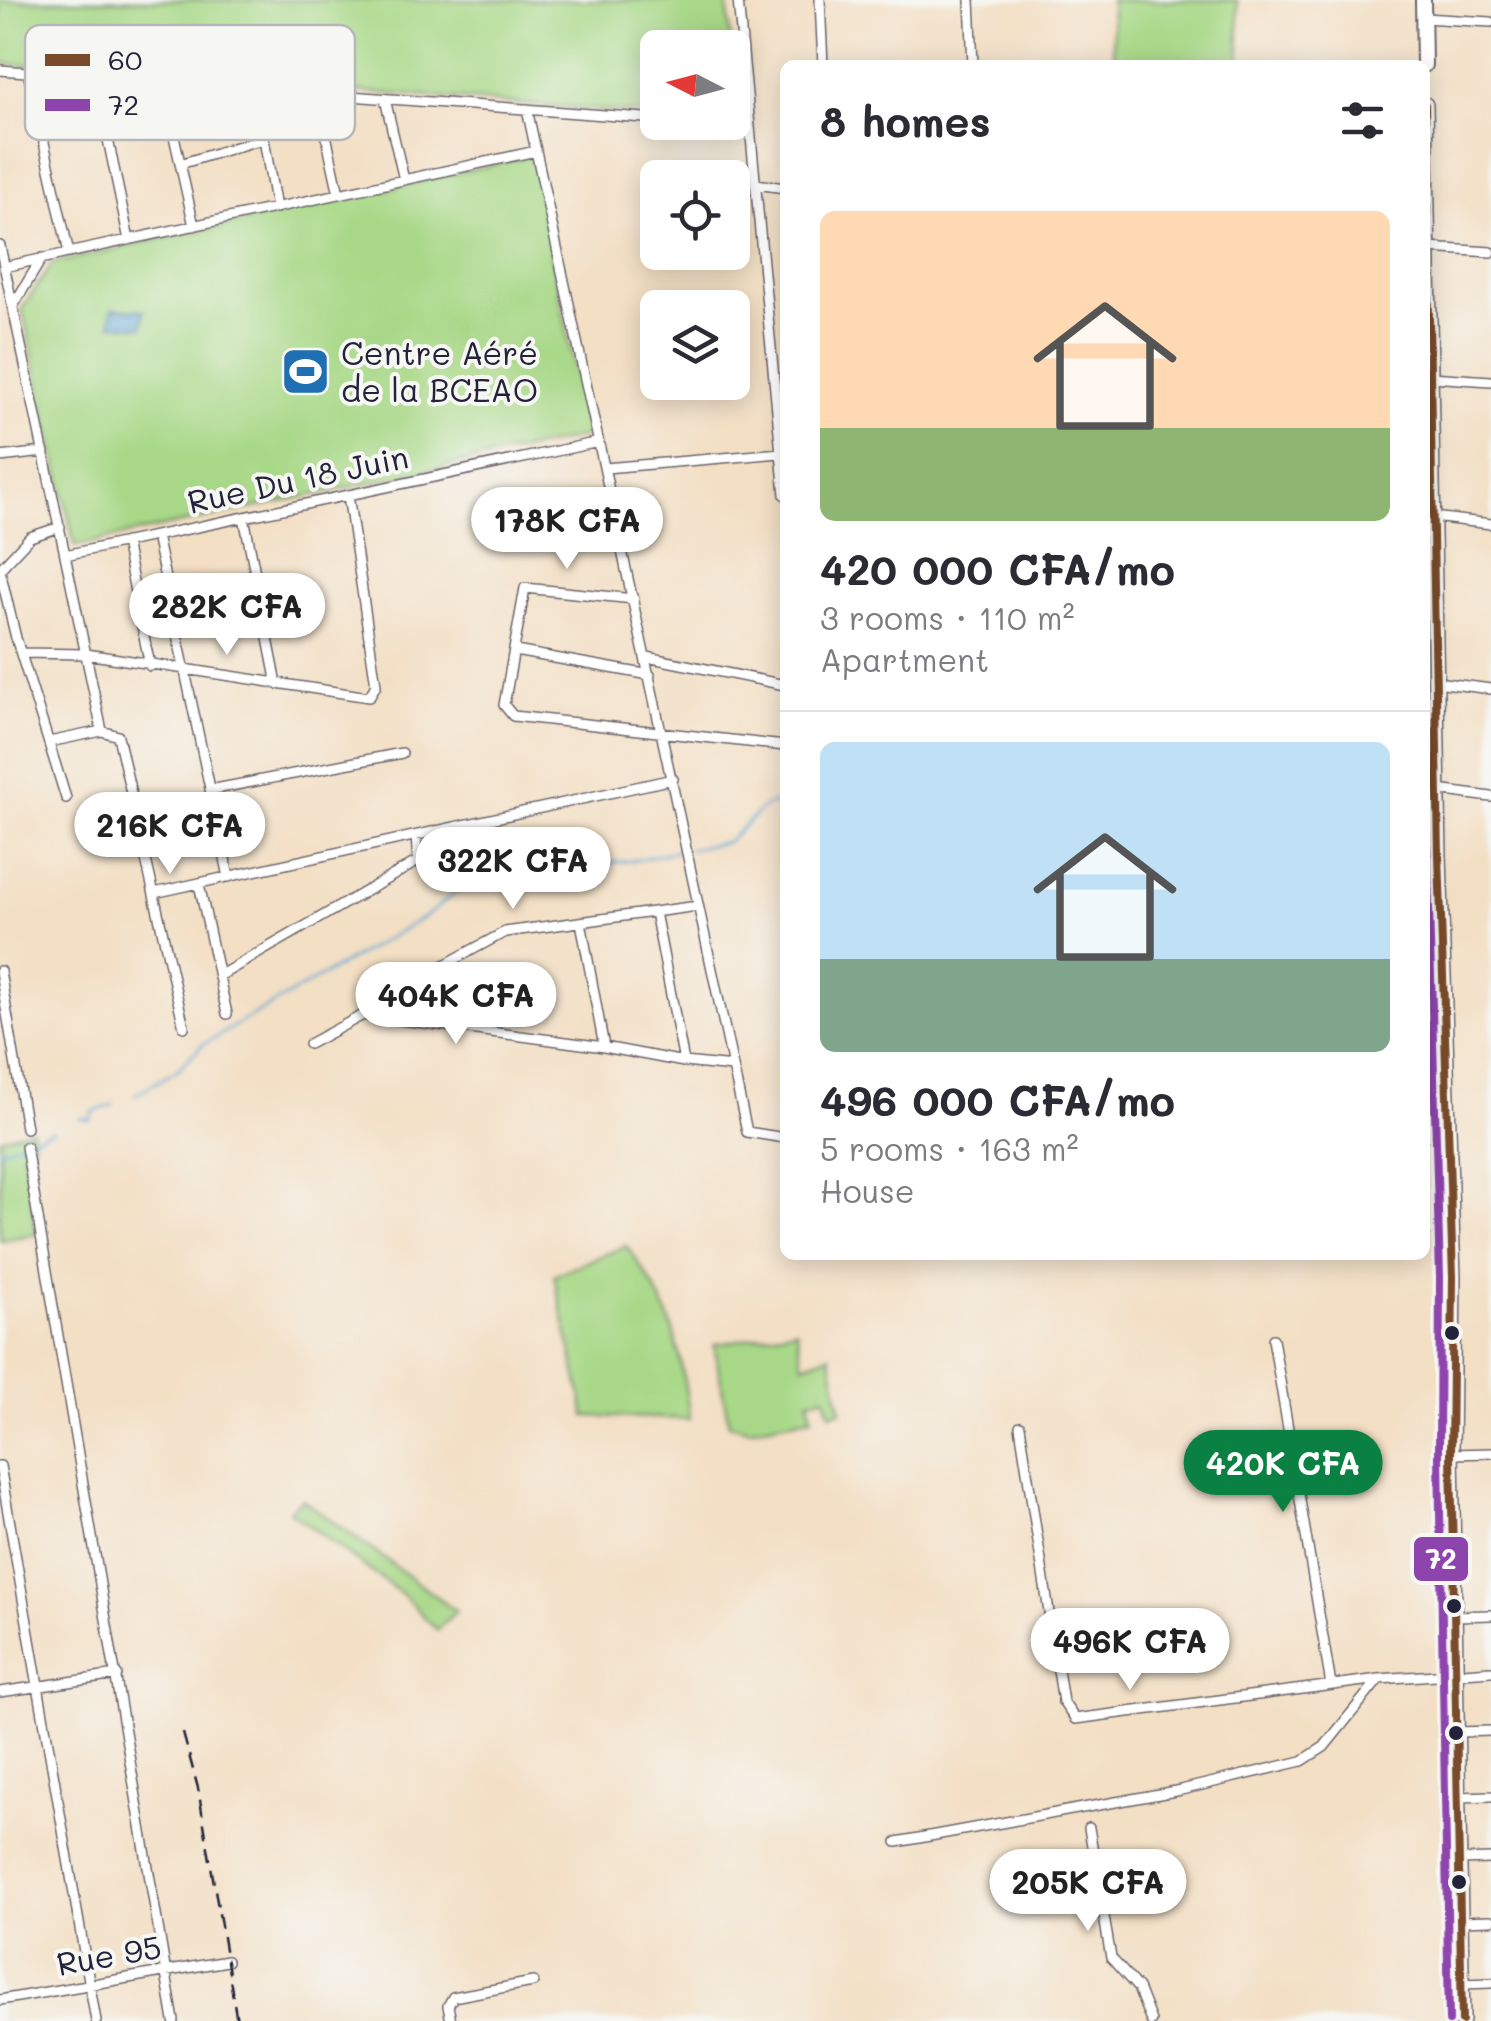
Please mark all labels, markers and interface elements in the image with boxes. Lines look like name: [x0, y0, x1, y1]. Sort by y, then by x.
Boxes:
legend: [25, 25, 355, 140]
north arrow: [640, 30, 750, 140]
map controls: [640, 30, 750, 400]
text: 60: [108, 41, 142, 77]
text: 72: [108, 86, 139, 122]
text: 8 homes: [820, 93, 991, 148]
icon: filters: [1335, 93, 1390, 148]
button: locate: [640, 160, 750, 270]
icon: home: [1015, 276, 1195, 456]
button: layers: [640, 290, 750, 400]
place label: Centre Aéré de la BCEAO: [341, 331, 538, 410]
sports icon: Centre Aéré de la BCEAO: [280, 346, 332, 398]
street label: Rue Du 18 Juin: [184, 434, 412, 522]
pin: 178K CFA: [464, 487, 670, 572]
text: 178K CFA: [493, 498, 641, 540]
text: 420 000 CFA/mo: [820, 541, 1175, 596]
pin: 282K CFA: [124, 573, 330, 658]
text: 282K CFA: [151, 584, 303, 626]
text: 3 rooms · 110 m²: [820, 596, 1075, 638]
text: Apartment: [820, 638, 989, 680]
pin: 216K CFA: [67, 792, 273, 877]
text: 216K CFA: [96, 803, 244, 845]
icon: home: [1015, 807, 1195, 987]
pin: 322K CFA: [410, 827, 616, 912]
text: 322K CFA: [438, 838, 588, 880]
pin: 404K CFA: [353, 962, 559, 1047]
text: 404K CFA: [377, 973, 535, 1015]
text: 496 000 CFA/mo: [820, 1072, 1175, 1127]
text: 5 rooms · 163 m²: [820, 1127, 1079, 1169]
text: House: [820, 1169, 915, 1211]
unlabelled marker: [1442, 1323, 1462, 1343]
pin: 420K CFA: [1180, 1430, 1386, 1515]
text: 420K CFA: [1206, 1441, 1360, 1483]
line badge: 72: [1412, 1535, 1470, 1583]
text: 72: [1425, 1540, 1457, 1576]
unlabelled marker: [1444, 1596, 1464, 1616]
pin: 496K CFA: [1027, 1608, 1233, 1693]
text: 496K CFA: [1053, 1619, 1207, 1661]
unlabelled marker: [1446, 1723, 1466, 1743]
pin: 205K CFA: [985, 1849, 1191, 1934]
text: 205K CFA: [1011, 1860, 1165, 1902]
unlabelled marker: [1449, 1872, 1469, 1892]
street label: Rue 95: [53, 1924, 164, 1984]

